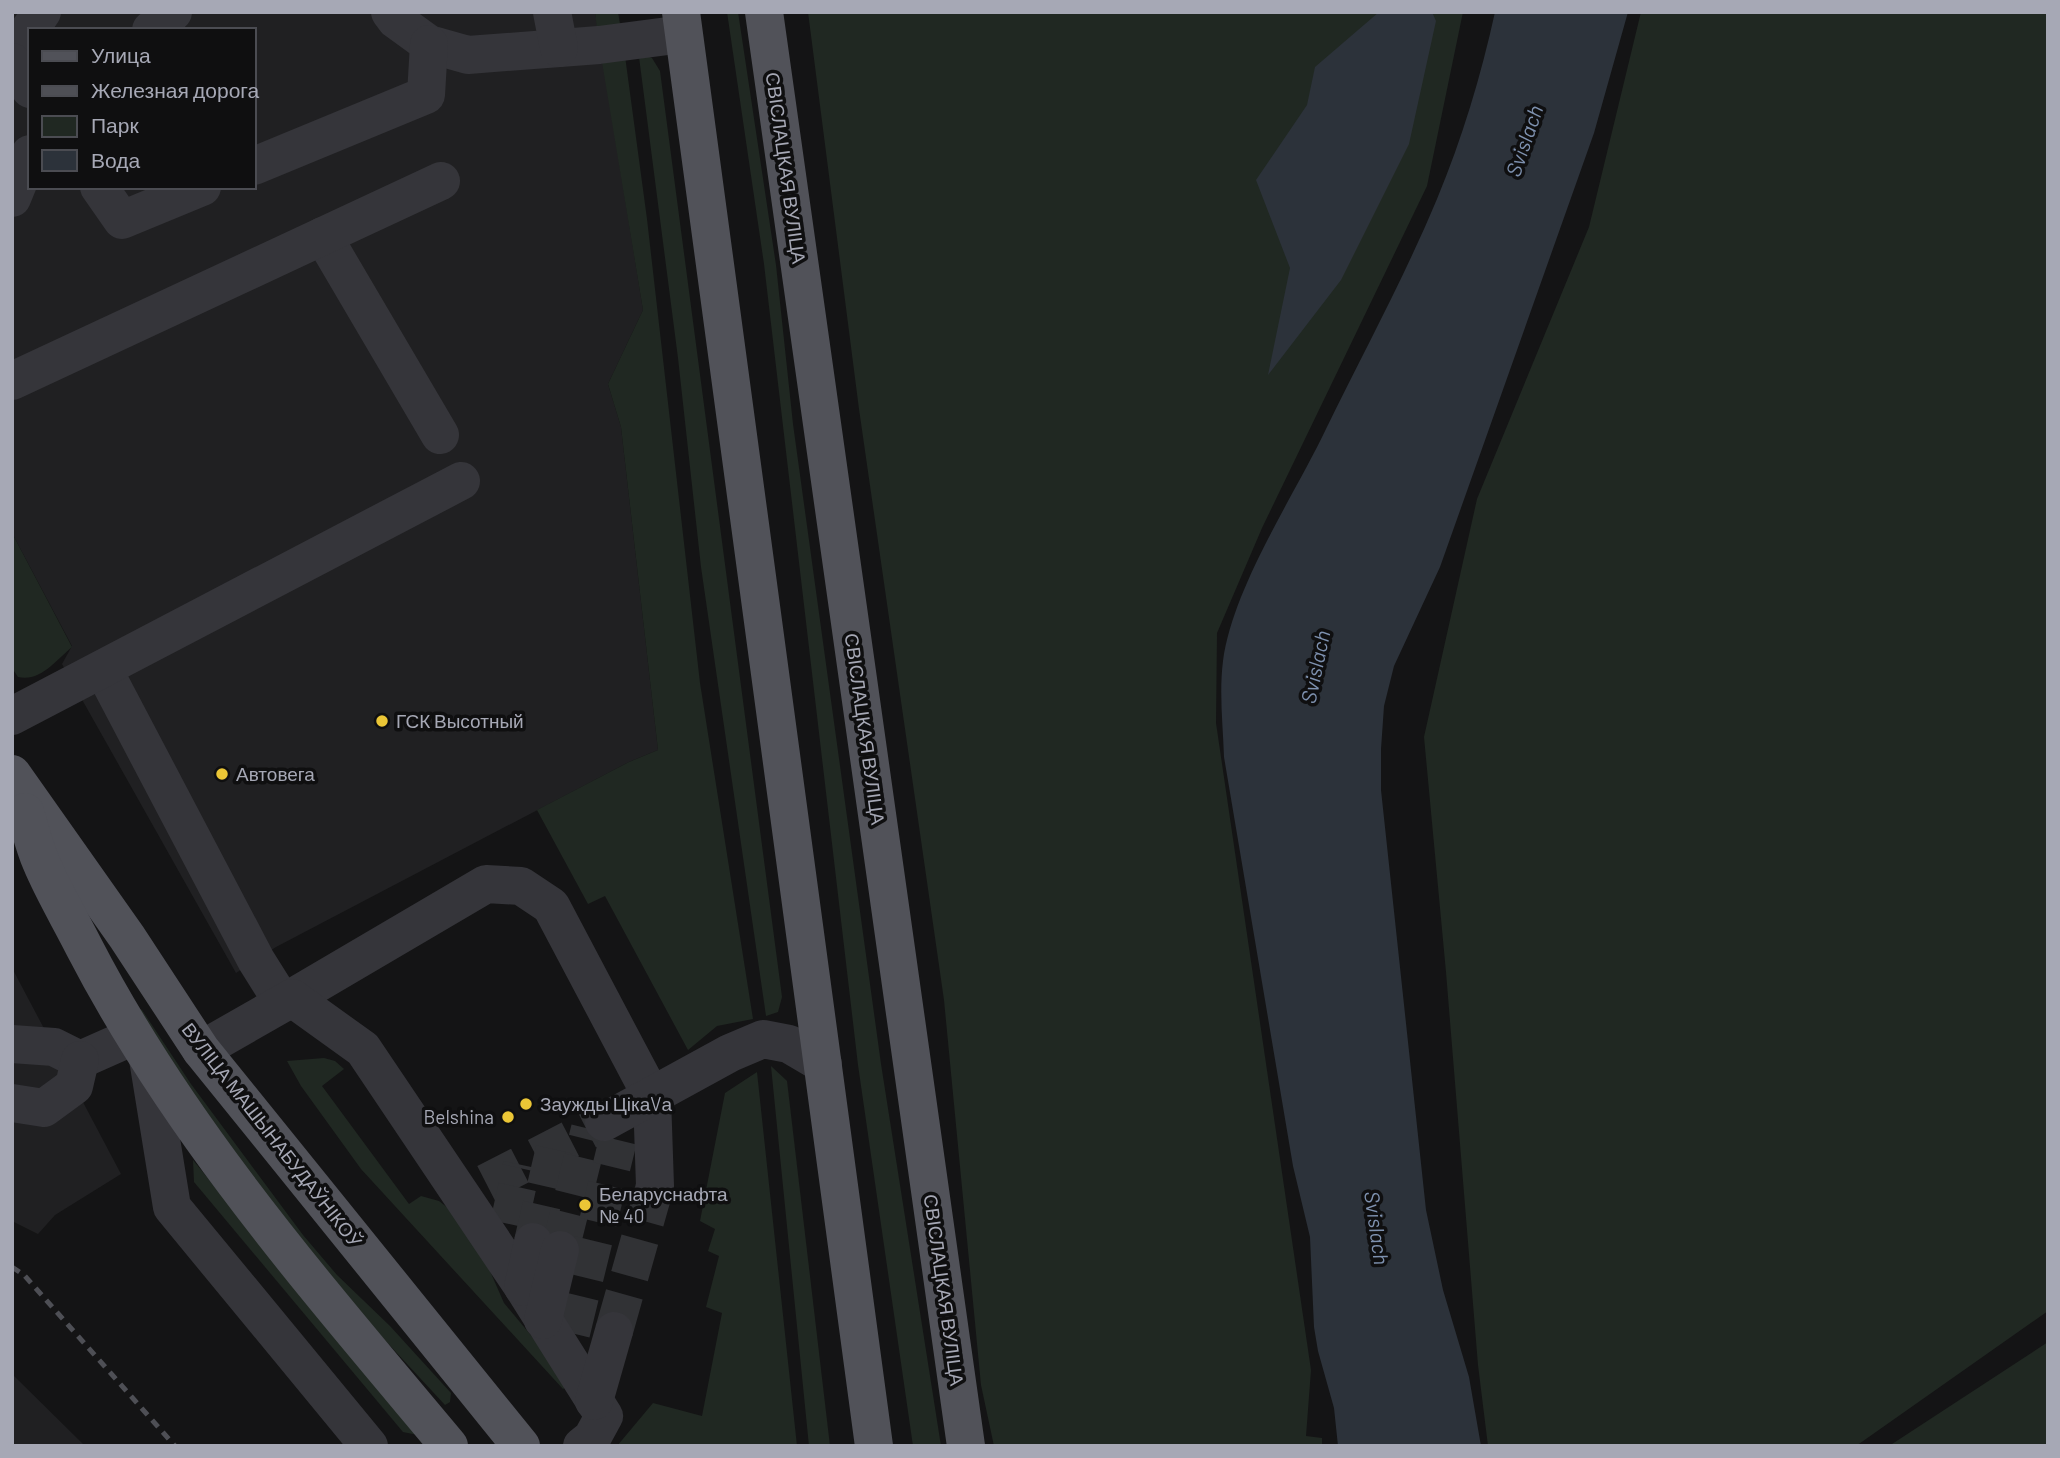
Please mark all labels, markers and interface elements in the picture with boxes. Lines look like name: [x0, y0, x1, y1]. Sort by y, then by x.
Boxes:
legend: [28, 28, 256, 189]
text: Улица: [91, 42, 151, 67]
street label: СВІСЛАЦКАЯ ВУЛІЦА: [762, 71, 811, 265]
text: Железная дорога: [91, 77, 260, 102]
water label: Svislach: [1500, 101, 1547, 180]
text: Парк: [91, 112, 139, 137]
text: Вода: [91, 147, 140, 172]
water label: Svislach: [1295, 628, 1334, 705]
street label: СВІСЛАЦКАЯ ВУЛІЦА: [841, 632, 890, 826]
place label: ГСК Высотный: [396, 709, 524, 732]
marker: ГСК Высотный: [374, 713, 390, 729]
place label: Автовега: [236, 762, 315, 785]
marker: Автовега: [214, 766, 230, 782]
street label: ВУЛІЦА МАШЫНАБУДАЎНІКОЎ: [178, 1018, 368, 1252]
place label: Заужды ЦікаVа: [540, 1092, 673, 1115]
marker: Заужды ЦікаVа: [518, 1096, 534, 1112]
place label: Belshina: [423, 1105, 494, 1128]
marker: Belshina: [500, 1109, 516, 1125]
place label: Беларуснафта № 40: [599, 1182, 728, 1227]
water label: Svislach: [1360, 1189, 1395, 1266]
street label: СВІСЛАЦКАЯ ВУЛІЦА: [920, 1193, 969, 1387]
marker: Беларуснафта № 40: [577, 1197, 593, 1213]

